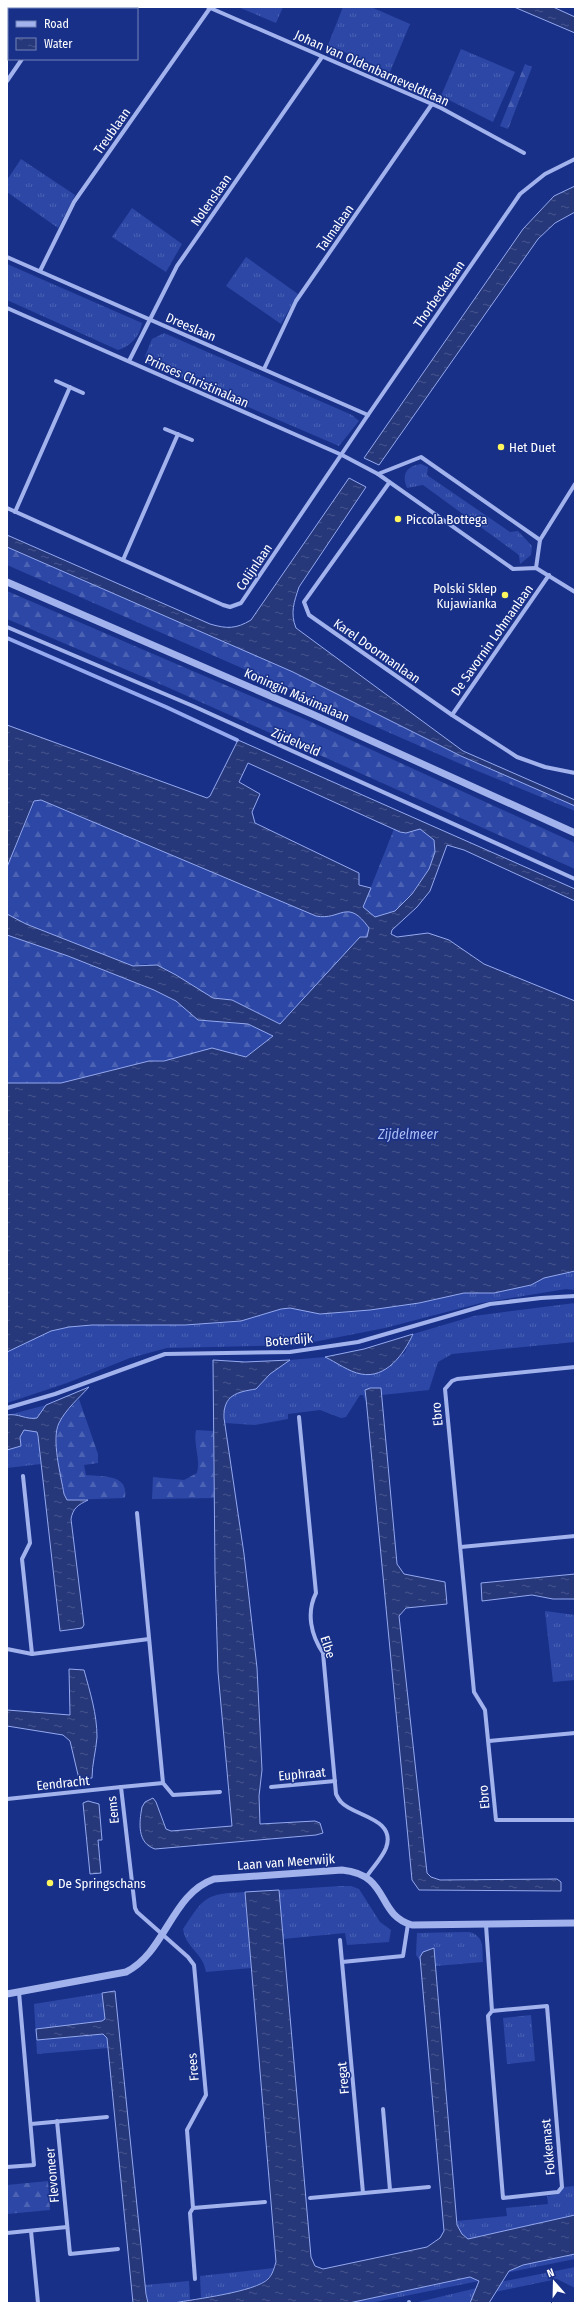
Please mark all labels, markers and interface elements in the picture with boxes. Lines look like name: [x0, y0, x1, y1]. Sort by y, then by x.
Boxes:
legend: [8, 8, 138, 60]
text: Road: [44, 17, 69, 31]
street label: Johan van Oldenbarneveldtlaan: [292, 27, 452, 109]
text: Water: [44, 37, 73, 51]
street label: Treublaan: [91, 105, 133, 157]
street label: Nolenslaan: [188, 171, 234, 229]
street label: Talmalaan: [313, 202, 357, 254]
street label: Thorbeckelaan: [410, 258, 468, 330]
street label: Dreeslaan: [164, 310, 218, 344]
street label: Prinses Christinalaan: [143, 351, 251, 411]
place label: Het Duet: [509, 440, 556, 455]
marker: Het Duet: [496, 442, 506, 452]
place label: Piccola Bottega: [406, 512, 487, 527]
marker: Piccola Bottega: [393, 514, 403, 524]
street label: Colijnlaan: [233, 541, 275, 593]
place label: Polski Sklep Kujawianka: [433, 581, 497, 611]
street label: De Savornin Lohmanlaan: [448, 582, 536, 698]
marker: Polski Sklep Kujawianka: [500, 590, 510, 600]
street label: Karel Doormanlaan: [331, 616, 423, 686]
street label: Koningin Máximalaan: [242, 665, 352, 725]
street label: Zijdelveld: [269, 725, 323, 759]
water label: Zijdelmeer: [377, 1126, 439, 1143]
street label: Boterdijk: [264, 1330, 315, 1350]
street label: Ebro: [428, 1401, 446, 1427]
street label: Elbe: [317, 1634, 339, 1660]
street label: Euphraat: [278, 1764, 327, 1784]
street label: Eendracht: [36, 1773, 91, 1793]
street label: Ebro: [475, 1784, 493, 1810]
street label: Eems: [104, 1795, 122, 1825]
street label: Laan van Meerwijk: [237, 1851, 336, 1873]
place label: De Springschans: [58, 1876, 146, 1891]
marker: De Springschans: [45, 1878, 55, 1888]
street label: Frees: [184, 2052, 202, 2082]
street label: Fregat: [334, 2061, 352, 2095]
street label: Fokkemast: [538, 2117, 558, 2176]
street label: Flevomeer: [42, 2146, 62, 2203]
north arrow: [534, 2262, 574, 2302]
text: N: [545, 2266, 556, 2280]

